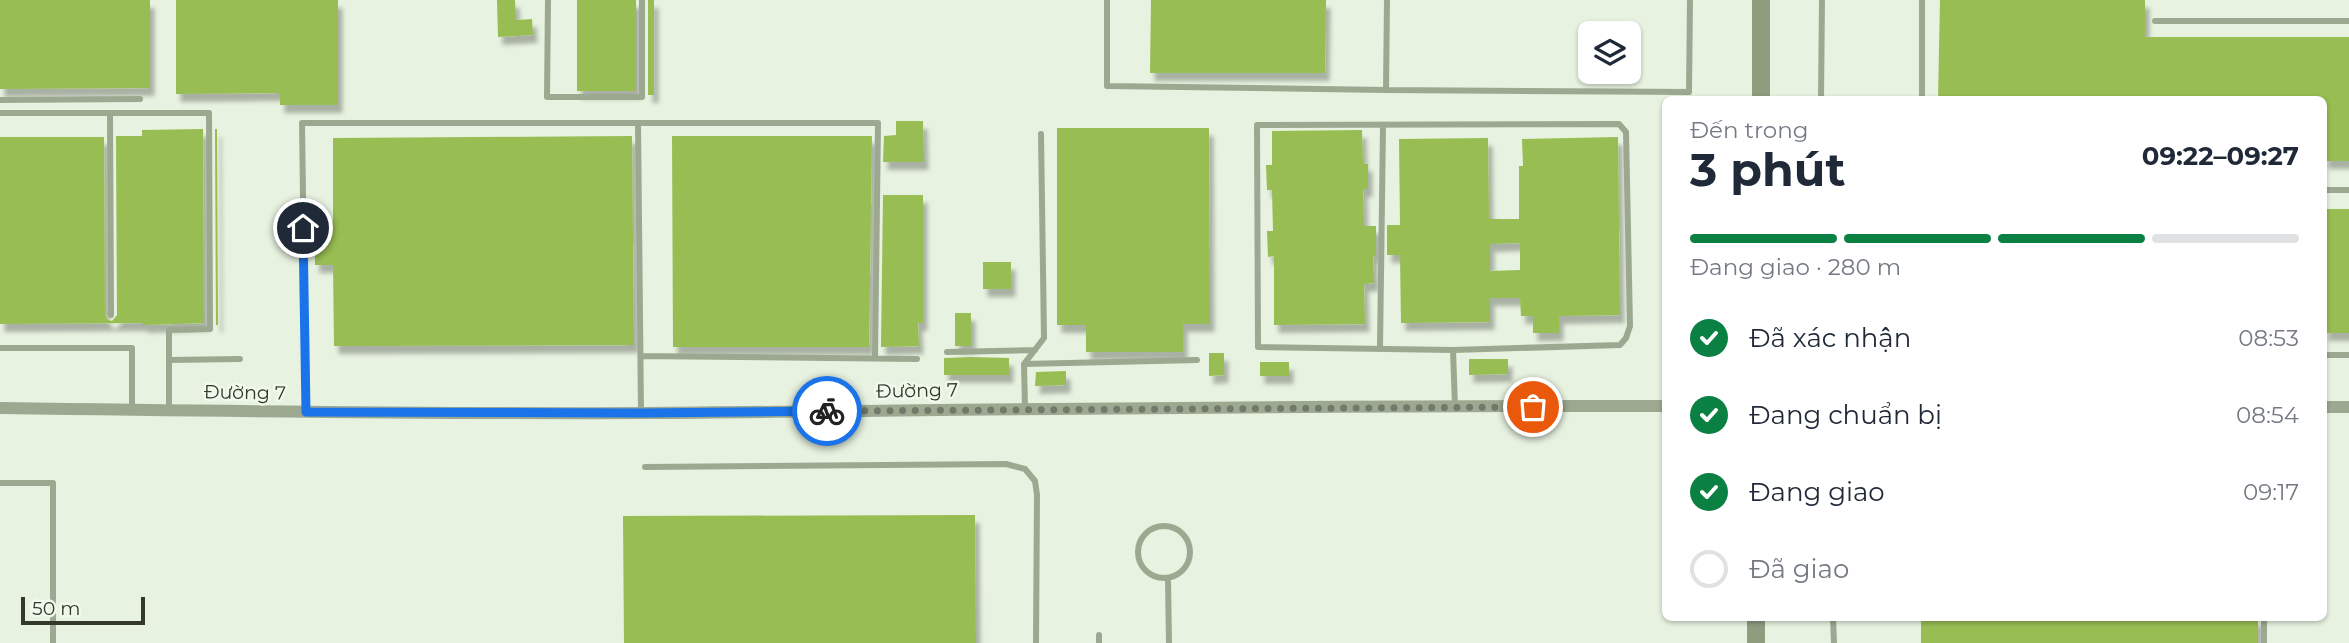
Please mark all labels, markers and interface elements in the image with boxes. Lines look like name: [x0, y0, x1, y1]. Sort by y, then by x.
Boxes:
map controls: [1578, 21, 1641, 84]
button: layers: [1578, 21, 1641, 84]
text: Đến trong: [1690, 116, 1809, 144]
text: 09:22–09:27: [2142, 140, 2299, 172]
text: 3 phút: [1690, 141, 1845, 198]
pin: [273, 198, 333, 258]
icon: home: [284, 209, 322, 247]
text: Đang giao · 280 m: [1690, 253, 1901, 281]
icon: check: [1690, 319, 1728, 357]
text: Đã xác nhận: [1749, 322, 1911, 354]
text: 08:53: [2238, 324, 2299, 352]
courier: [792, 376, 862, 446]
pin: [1503, 377, 1563, 437]
street label: Đường 7: [876, 378, 958, 403]
street label: Đường 7: [204, 380, 286, 405]
icon: bag: [1514, 388, 1552, 426]
icon: bike: [808, 392, 846, 430]
icon: check: [1690, 396, 1728, 434]
text: Đang chuẩn bị: [1749, 399, 1942, 431]
text: 08:54: [2236, 401, 2299, 429]
icon: check: [1690, 473, 1728, 511]
text: Đang giao: [1749, 476, 1885, 508]
text: 09:17: [2243, 478, 2299, 506]
text: Đã giao: [1749, 553, 1849, 585]
scale bar: [21, 594, 145, 626]
text: 50 m: [32, 597, 80, 620]

